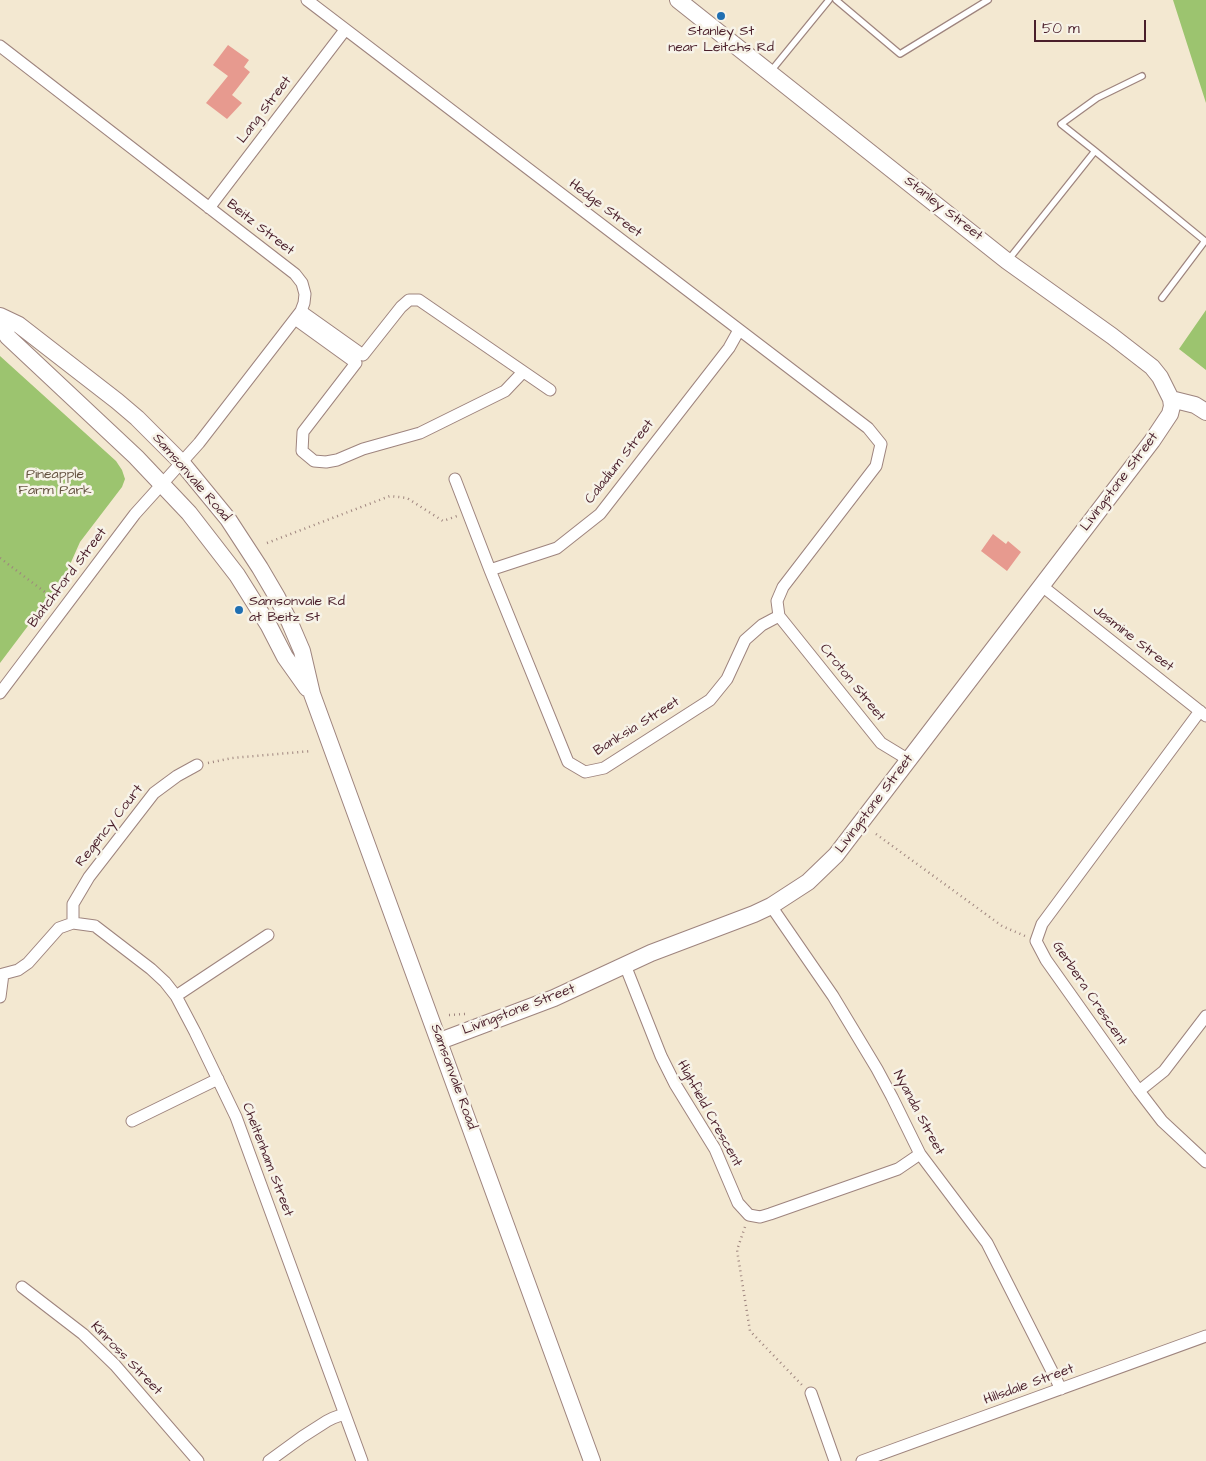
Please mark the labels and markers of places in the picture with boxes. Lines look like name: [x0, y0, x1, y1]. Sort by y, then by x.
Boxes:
marker: Stanley St near Leitchs Rd: [715, 10, 727, 22]
place label: Stanley St near Leitchs Rd: [668, 24, 774, 56]
place label: Samsonvale Rd at Beitz St: [249, 594, 345, 626]
marker: Samsonvale Rd at Beitz St: [233, 604, 245, 616]

